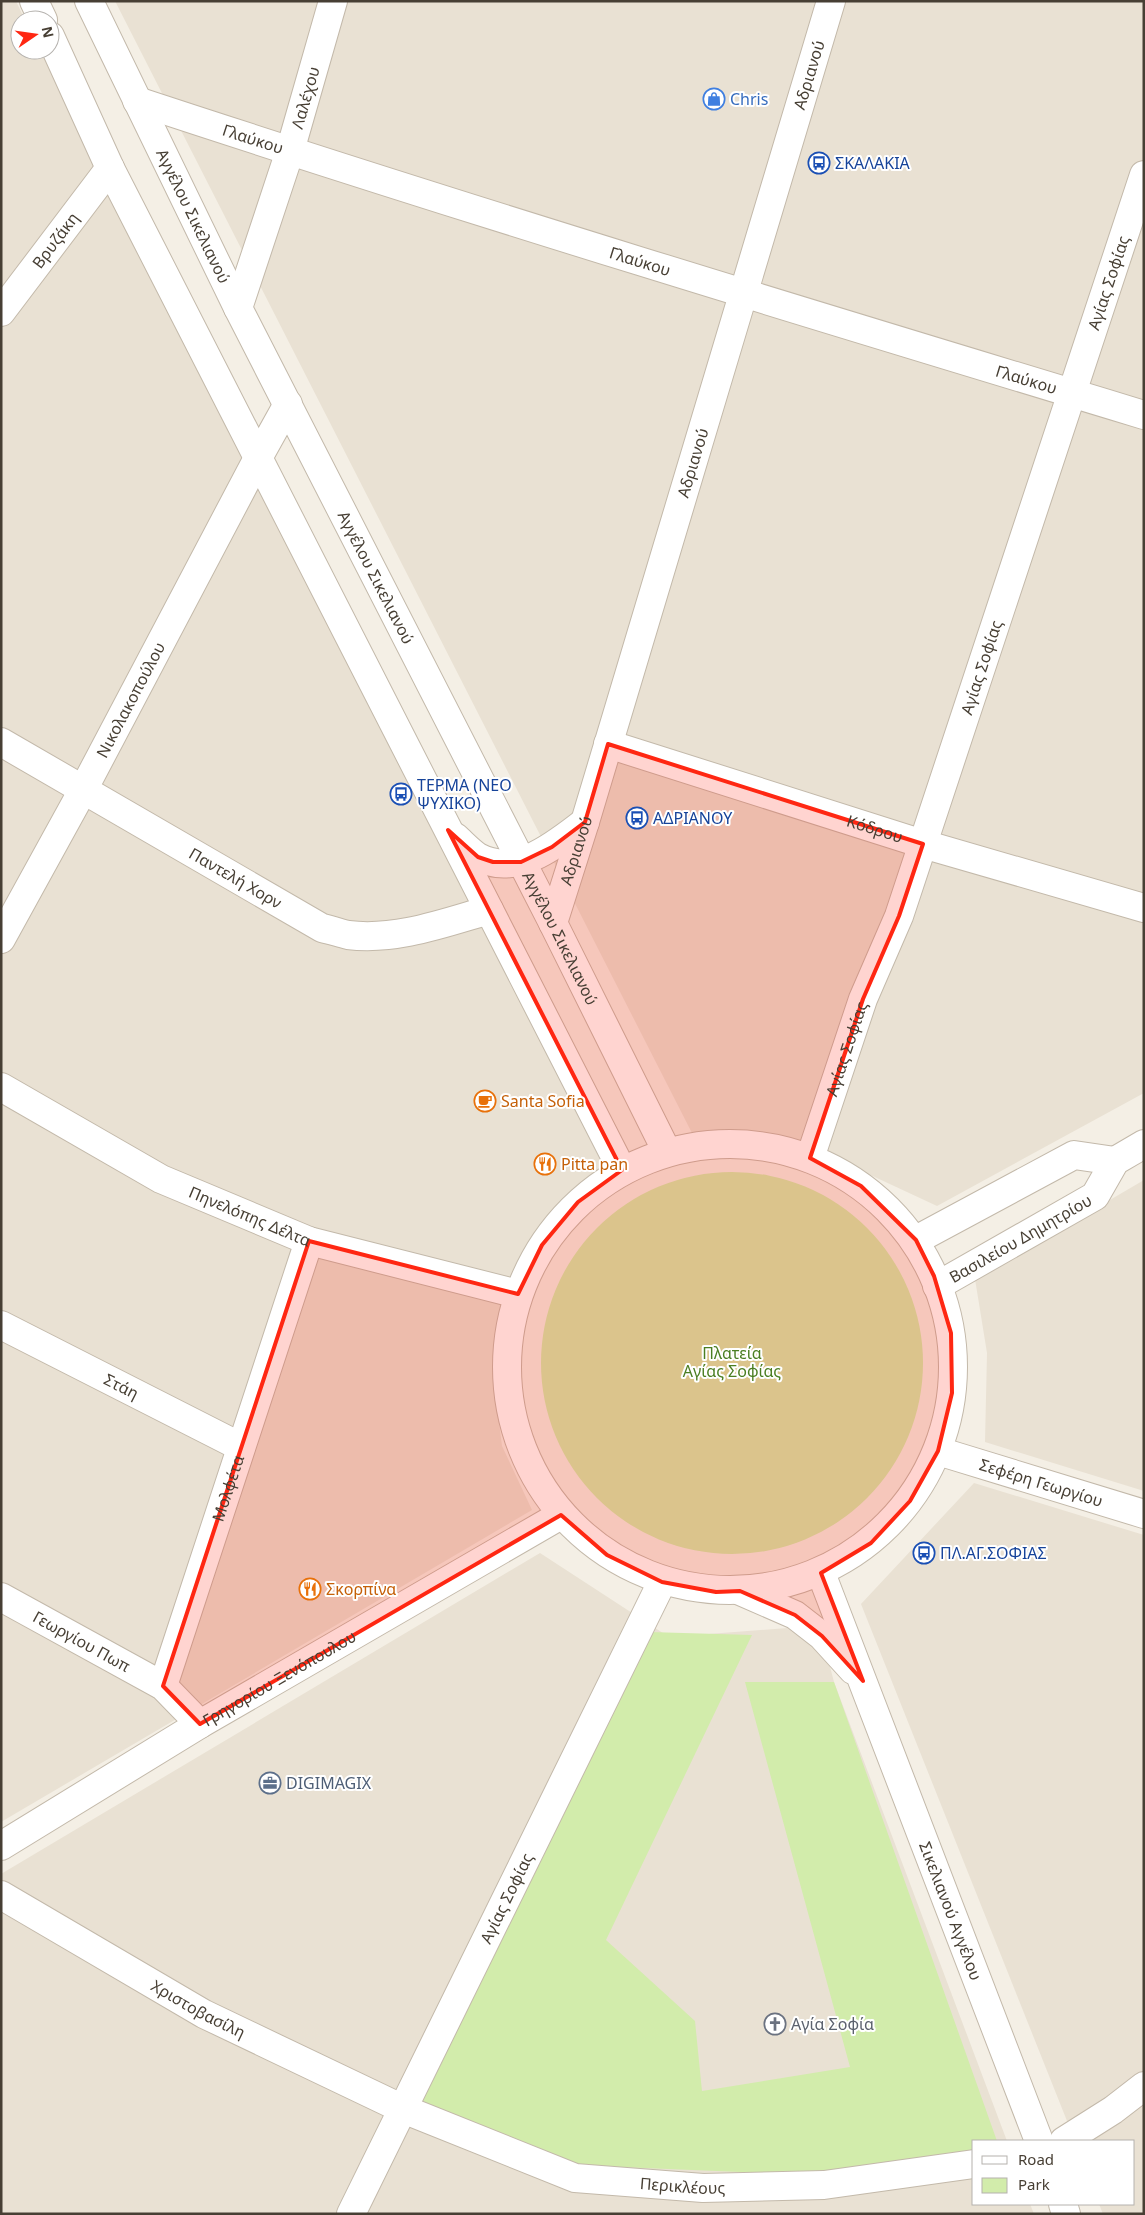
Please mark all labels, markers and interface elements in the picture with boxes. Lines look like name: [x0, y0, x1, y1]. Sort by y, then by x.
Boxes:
north arrow: [10, 10, 60, 60]
text: N: [38, 24, 59, 40]
street label: Αδριανού: [788, 37, 830, 112]
street label: Λαλέχου: [286, 64, 325, 131]
shop icon: Chris: [702, 87, 726, 111]
place label: Chris: [730, 88, 768, 110]
street label: Γλαύκου: [220, 119, 286, 159]
street label: Αγγέλου Σικελιανού: [151, 145, 235, 287]
bus stop icon: ΣΚΑΛΑΚΙΑ: [807, 151, 831, 175]
place label: ΣΚΑΛΑΚΙΑ: [835, 152, 911, 174]
street label: Βρυζάκη: [27, 208, 84, 273]
street label: Αγίας Σοφίας: [1082, 232, 1134, 333]
street label: Γλαύκου: [607, 241, 673, 281]
street label: Γλαύκου: [993, 360, 1060, 399]
street label: Αδριανού: [672, 425, 713, 500]
street label: Αγγέλου Σικελιανού: [333, 507, 419, 648]
street label: Αγίας Σοφίας: [955, 617, 1007, 717]
street label: Νικολακοπούλου: [91, 638, 170, 762]
place label: ΤΕΡΜΑ (ΝΕΟ ΨΥΧΙΚΟ): [417, 774, 512, 814]
bus stop icon: ΤΕΡΜΑ (ΝΕΟ ΨΥΧΙΚΟ): [389, 782, 413, 806]
bus stop icon: ΑΔΡΙΑΝΟΥ: [625, 806, 649, 830]
place label: ΑΔΡΙΑΝΟΥ: [653, 807, 733, 829]
street label: Κόδρου: [844, 809, 906, 848]
street label: Αδριανού: [555, 813, 597, 888]
street label: Παντελή Χορν: [185, 842, 286, 913]
street label: Αγγέλου Σικελιανού: [517, 867, 603, 1009]
street label: Αγίας Σοφίας: [820, 999, 872, 1099]
cafe icon: Santa Sofia: [473, 1089, 497, 1113]
place label: Santa Sofia: [501, 1090, 585, 1112]
restaurant icon: Pitta pan: [533, 1152, 557, 1176]
place label: Pitta pan: [561, 1153, 628, 1175]
street label: Πηνελόπης Δέλτα: [186, 1181, 314, 1252]
street label: Βασιλείου Δημητρίου: [945, 1189, 1096, 1288]
park label: Πλατεία Αγίας Σοφίας: [683, 1342, 781, 1382]
street label: Στάη: [100, 1368, 143, 1404]
street label: Μολφέτα: [207, 1452, 249, 1524]
street label: Σεφέρη Γεωργίου: [977, 1453, 1106, 1512]
bus stop icon: ΠΛ.ΑΓ.ΣΟΦΙΑΣ: [912, 1541, 936, 1565]
place label: ΠΛ.ΑΓ.ΣΟΦΙΑΣ: [940, 1542, 1047, 1564]
restaurant icon: Σκορπίνα: [298, 1577, 322, 1601]
place label: Σκορπίνα: [326, 1578, 396, 1600]
street label: Γεωργίου Πωπ: [29, 1606, 135, 1677]
street label: Γρηγορίου Ξενόπουλου: [198, 1625, 360, 1731]
office icon: DIGIMAGIX: [258, 1771, 282, 1795]
place label: DIGIMAGIX: [286, 1772, 372, 1794]
street label: Σικελιανού Αγγέλου: [914, 1838, 987, 1984]
street label: Αγίας Σοφίας: [475, 1849, 538, 1947]
street label: Χριστοβασίλη: [147, 1975, 249, 2043]
church icon: Αγία Σοφία: [763, 2012, 787, 2036]
place label: Αγία Σοφία: [791, 2013, 874, 2035]
legend: [972, 2140, 1135, 2205]
text: Road: [1018, 2149, 1054, 2169]
street label: Περικλέους: [639, 2172, 726, 2199]
text: Park: [1018, 2174, 1050, 2194]

